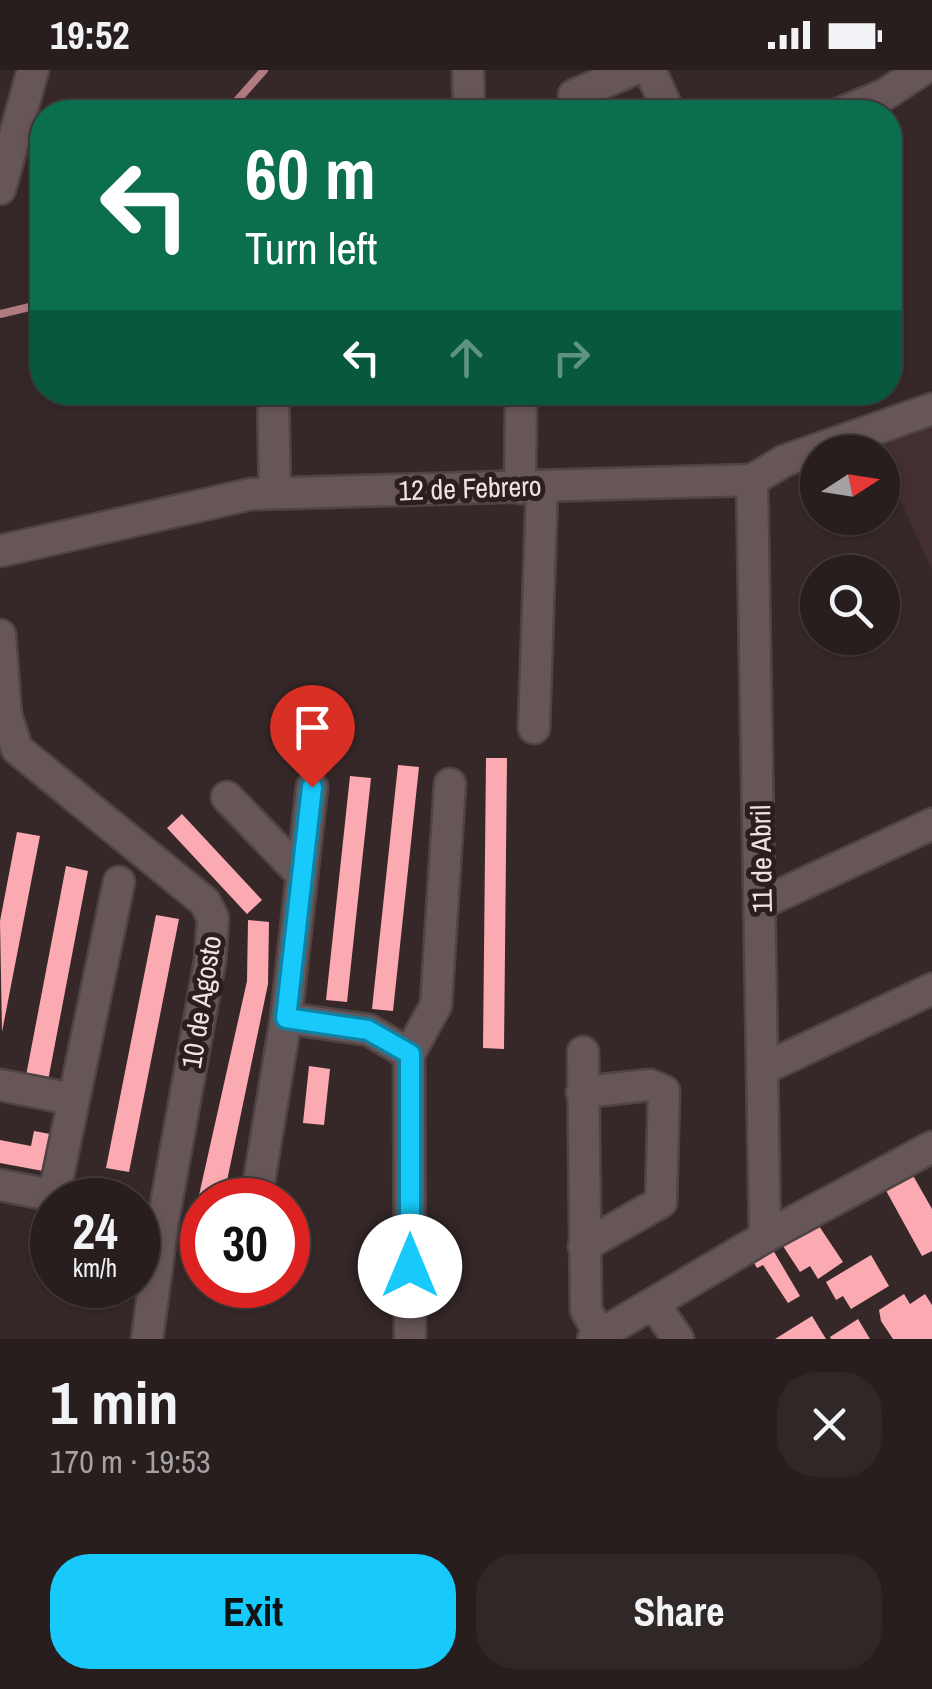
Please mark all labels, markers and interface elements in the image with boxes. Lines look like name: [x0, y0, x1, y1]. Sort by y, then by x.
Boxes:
text: 19:52: [50, 10, 130, 61]
text: 60 m: [245, 127, 376, 221]
icon: left: [80, 140, 210, 270]
text: Turn left: [245, 217, 377, 278]
icon: left: [334, 330, 389, 385]
icon: ahead: [439, 330, 494, 385]
icon: right: [544, 330, 599, 385]
north arrow: [800, 435, 900, 535]
map controls: [800, 435, 900, 655]
street label: 12 de Febrero: [398, 467, 542, 509]
button: search: [800, 555, 900, 655]
pin: [270, 685, 355, 788]
icon: arrive: [285, 700, 340, 755]
street label: 11 de Abril: [741, 805, 781, 913]
street label: 10 de Agosto: [172, 933, 230, 1071]
speed limit sign: 30: [180, 1178, 310, 1308]
text: 24: [72, 1197, 118, 1265]
position arrow: [358, 1214, 462, 1318]
text: km/h: [73, 1251, 117, 1285]
text: 1 min: [50, 1362, 179, 1443]
button: close: [777, 1372, 882, 1477]
text: 170 m · 19:53: [50, 1440, 210, 1483]
button: Exit: [50, 1554, 456, 1669]
button: Share: [476, 1554, 882, 1669]

